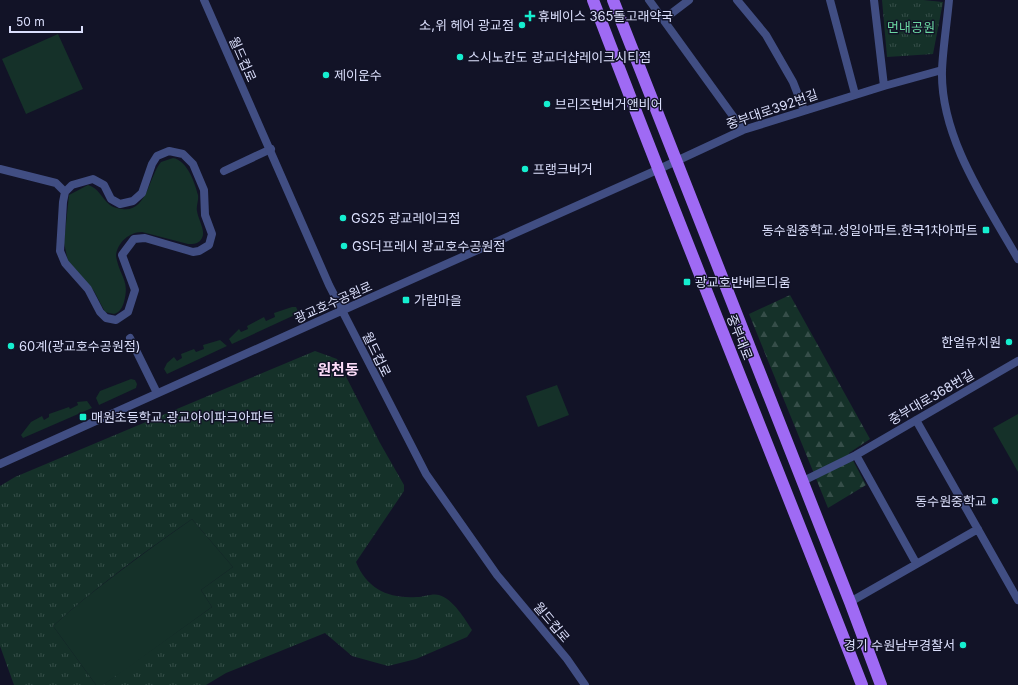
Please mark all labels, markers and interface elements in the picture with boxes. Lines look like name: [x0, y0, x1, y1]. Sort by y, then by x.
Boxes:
scale bar: [10, 8, 82, 34]
place label: 휴베이스 365돌고래약국: [538, 8, 673, 24]
marker: 휴베이스 365돌고래약국: [525, 11, 535, 21]
text: 50 m: [16, 14, 45, 29]
place label: 소,위 헤어 광교점: [419, 17, 514, 33]
park label: 먼내공원: [887, 19, 935, 35]
marker: 소,위 헤어 광교점: [517, 20, 527, 30]
street label: 월드컵로: [226, 34, 260, 84]
place label: 스시노칸도 광교더샵레이크시티점: [468, 49, 651, 65]
marker: 스시노칸도 광교더샵레이크시티점: [455, 52, 465, 62]
place label: 제이운수: [334, 67, 382, 83]
marker: 제이운수: [321, 70, 331, 80]
street label: 중부대로392번길: [724, 86, 820, 132]
place label: 브리즈번버거앤비어: [555, 96, 663, 112]
marker: 브리즈번버거앤비어: [542, 99, 552, 109]
place label: 프랭크버거: [533, 161, 593, 177]
marker: 프랭크버거: [520, 164, 530, 174]
place label: GS25 광교레이크점: [351, 210, 460, 226]
marker: GS25 광교레이크점: [338, 213, 348, 223]
place label: 동수원중학교.성일아파트.한국1차아파트: [762, 222, 978, 238]
marker: 동수원중학교.성일아파트.한국1차아파트: [981, 225, 991, 235]
place label: GS더프레시 광교호수공원점: [352, 238, 505, 254]
marker: GS더프레시 광교호수공원점: [339, 241, 349, 251]
place label: 광교호반베르디움: [695, 274, 791, 290]
marker: 광교호반베르디움: [682, 277, 692, 287]
street label: 광교호수공원로: [291, 278, 375, 326]
place label: 가람마을: [414, 292, 462, 308]
marker: 가람마을: [401, 295, 411, 305]
street label: 중부대로: [724, 312, 756, 362]
street label: 월드컵로: [359, 329, 395, 379]
place label: 한얼유치원: [941, 334, 1001, 350]
marker: 한얼유치원: [1004, 337, 1014, 347]
place label: 60계(광교호수공원점): [19, 338, 140, 354]
marker: 60계(광교호수공원점): [6, 341, 16, 351]
district label: 원천동: [317, 360, 359, 379]
street label: 중부대로368번길: [885, 366, 977, 428]
place label: 매원초등학교.광교아이파크아파트: [91, 409, 274, 425]
marker: 매원초등학교.광교아이파크아파트: [78, 412, 88, 422]
place label: 동수원중학교: [915, 493, 987, 509]
marker: 동수원중학교: [990, 496, 1000, 506]
street label: 월드컵로: [530, 599, 574, 645]
place label: 경기 수원남부경찰서: [844, 637, 955, 653]
marker: 경기 수원남부경찰서: [958, 640, 968, 650]

